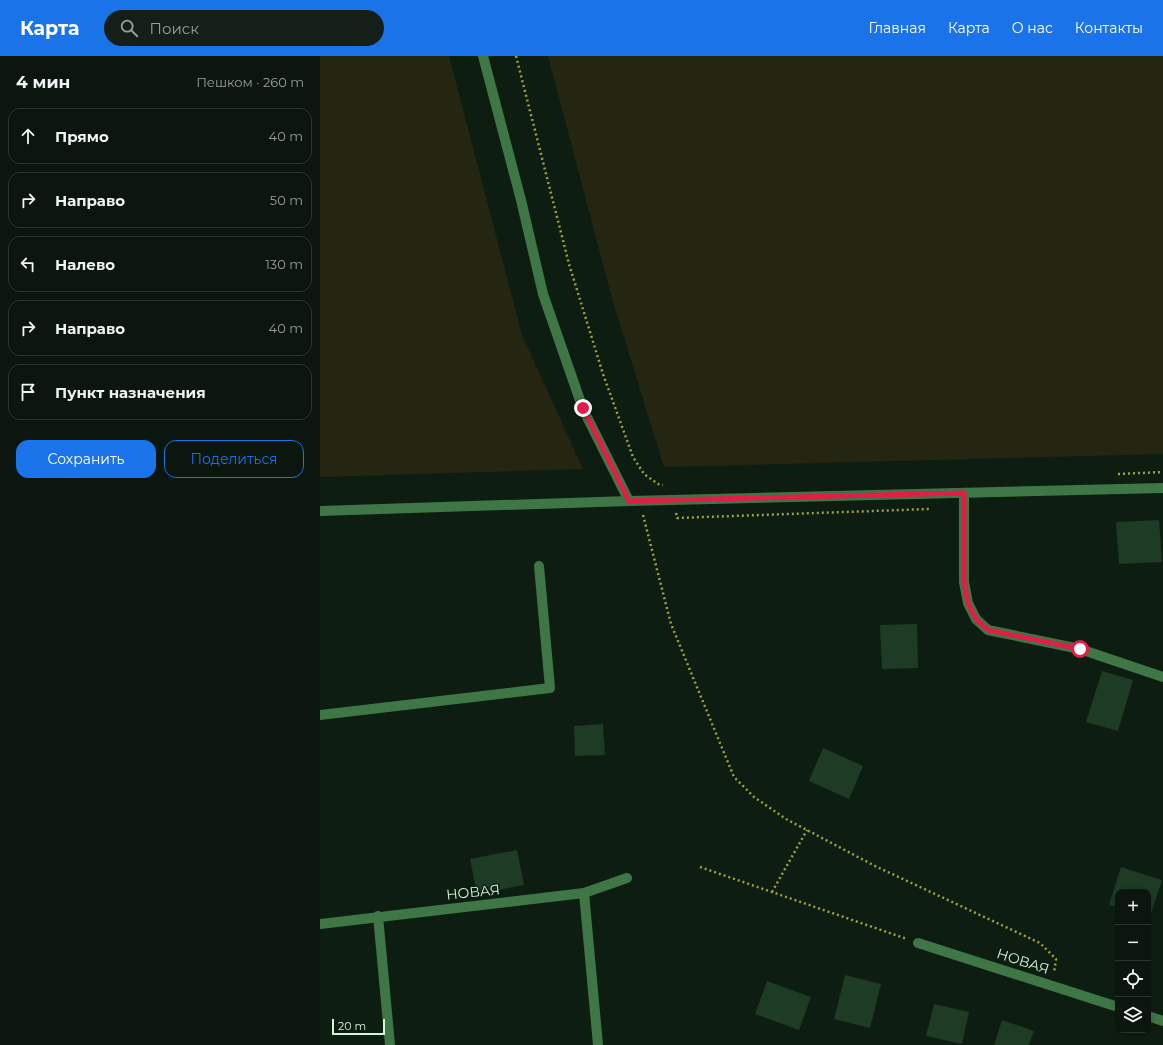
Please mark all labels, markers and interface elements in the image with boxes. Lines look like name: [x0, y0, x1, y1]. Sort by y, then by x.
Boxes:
search box: [104, 10, 384, 46]
text: Карта: [20, 17, 80, 40]
icon: search: [118, 17, 140, 39]
text: Поиск: [150, 19, 199, 38]
text: Главная: [868, 19, 926, 37]
text: Карта: [948, 19, 990, 37]
text: О нас: [1012, 19, 1053, 37]
text: Контакты: [1075, 19, 1143, 37]
text: 4 мин: [16, 72, 70, 92]
text: Пешком · 260 m: [196, 74, 304, 90]
icon: ahead: [17, 125, 39, 147]
text: Прямо: [55, 127, 109, 146]
text: 40 m: [269, 128, 303, 144]
icon: right: [17, 189, 39, 211]
text: Направо: [55, 191, 125, 210]
text: 50 m: [270, 192, 303, 208]
icon: left: [17, 253, 39, 275]
text: Налево: [55, 255, 115, 274]
text: 130 m: [265, 256, 303, 272]
icon: right: [17, 317, 39, 339]
text: Направо: [55, 319, 125, 338]
text: 40 m: [269, 320, 303, 336]
icon: arrive: [17, 381, 39, 403]
text: Пункт назначения: [55, 383, 206, 402]
route end: [574, 399, 592, 417]
button: Сохранить: [16, 440, 156, 478]
button: Поделиться: [164, 440, 304, 478]
route start: [1071, 640, 1089, 658]
street label: НОВАЯ: [445, 880, 501, 904]
map controls: [1115, 889, 1151, 1033]
button: +: [1115, 889, 1151, 925]
button: −: [1115, 925, 1151, 961]
street label: НОВАЯ: [995, 944, 1051, 978]
button: locate: [1115, 961, 1151, 997]
button: layers: [1115, 997, 1151, 1033]
scale bar: [332, 1017, 385, 1036]
text: 20 m: [338, 1019, 366, 1033]

